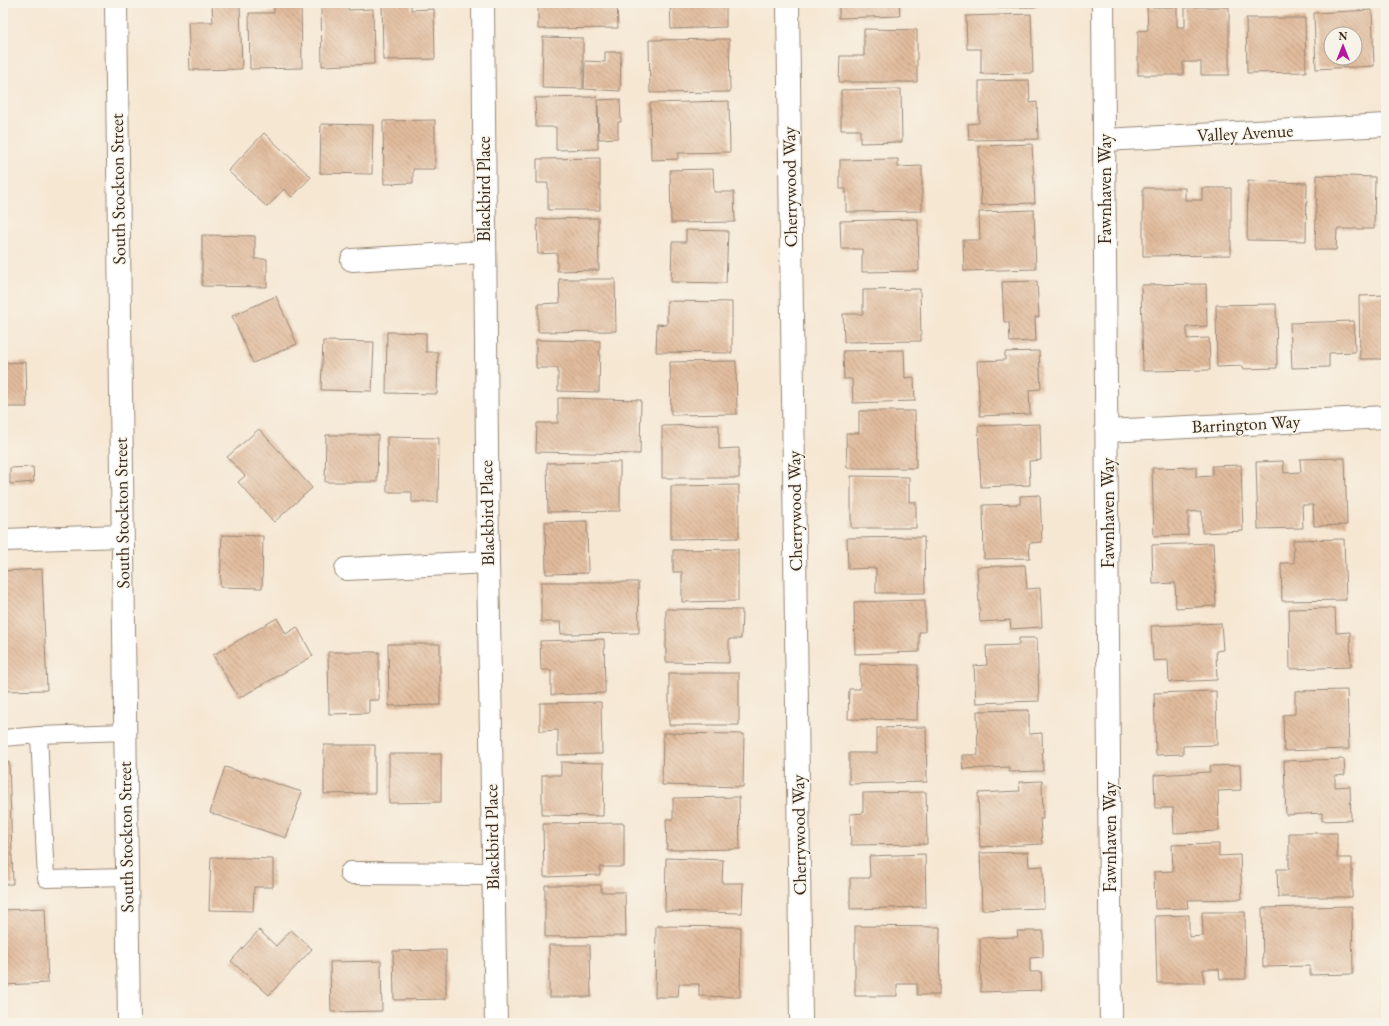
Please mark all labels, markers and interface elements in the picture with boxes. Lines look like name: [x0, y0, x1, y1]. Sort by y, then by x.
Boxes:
north arrow: [1323, 26, 1363, 66]
text: N: [1339, 29, 1348, 43]
street label: South Stockton Street: [105, 113, 130, 265]
street label: Valley Avenue: [1196, 118, 1294, 147]
street label: Cherrywood Way: [777, 126, 802, 248]
street label: Fawnhaven Way: [1093, 134, 1116, 244]
street label: Blackbird Place: [472, 136, 495, 242]
street label: Barrington Way: [1191, 409, 1301, 438]
street label: South Stockton Street: [109, 437, 134, 589]
street label: Cherrywood Way: [782, 450, 807, 572]
street label: Fawnhaven Way: [1096, 458, 1119, 568]
street label: Blackbird Place: [474, 460, 499, 566]
street label: South Stockton Street: [113, 761, 138, 913]
street label: Cherrywood Way: [786, 774, 811, 896]
street label: Fawnhaven Way: [1098, 782, 1121, 892]
street label: Blackbird Place: [479, 784, 504, 890]

